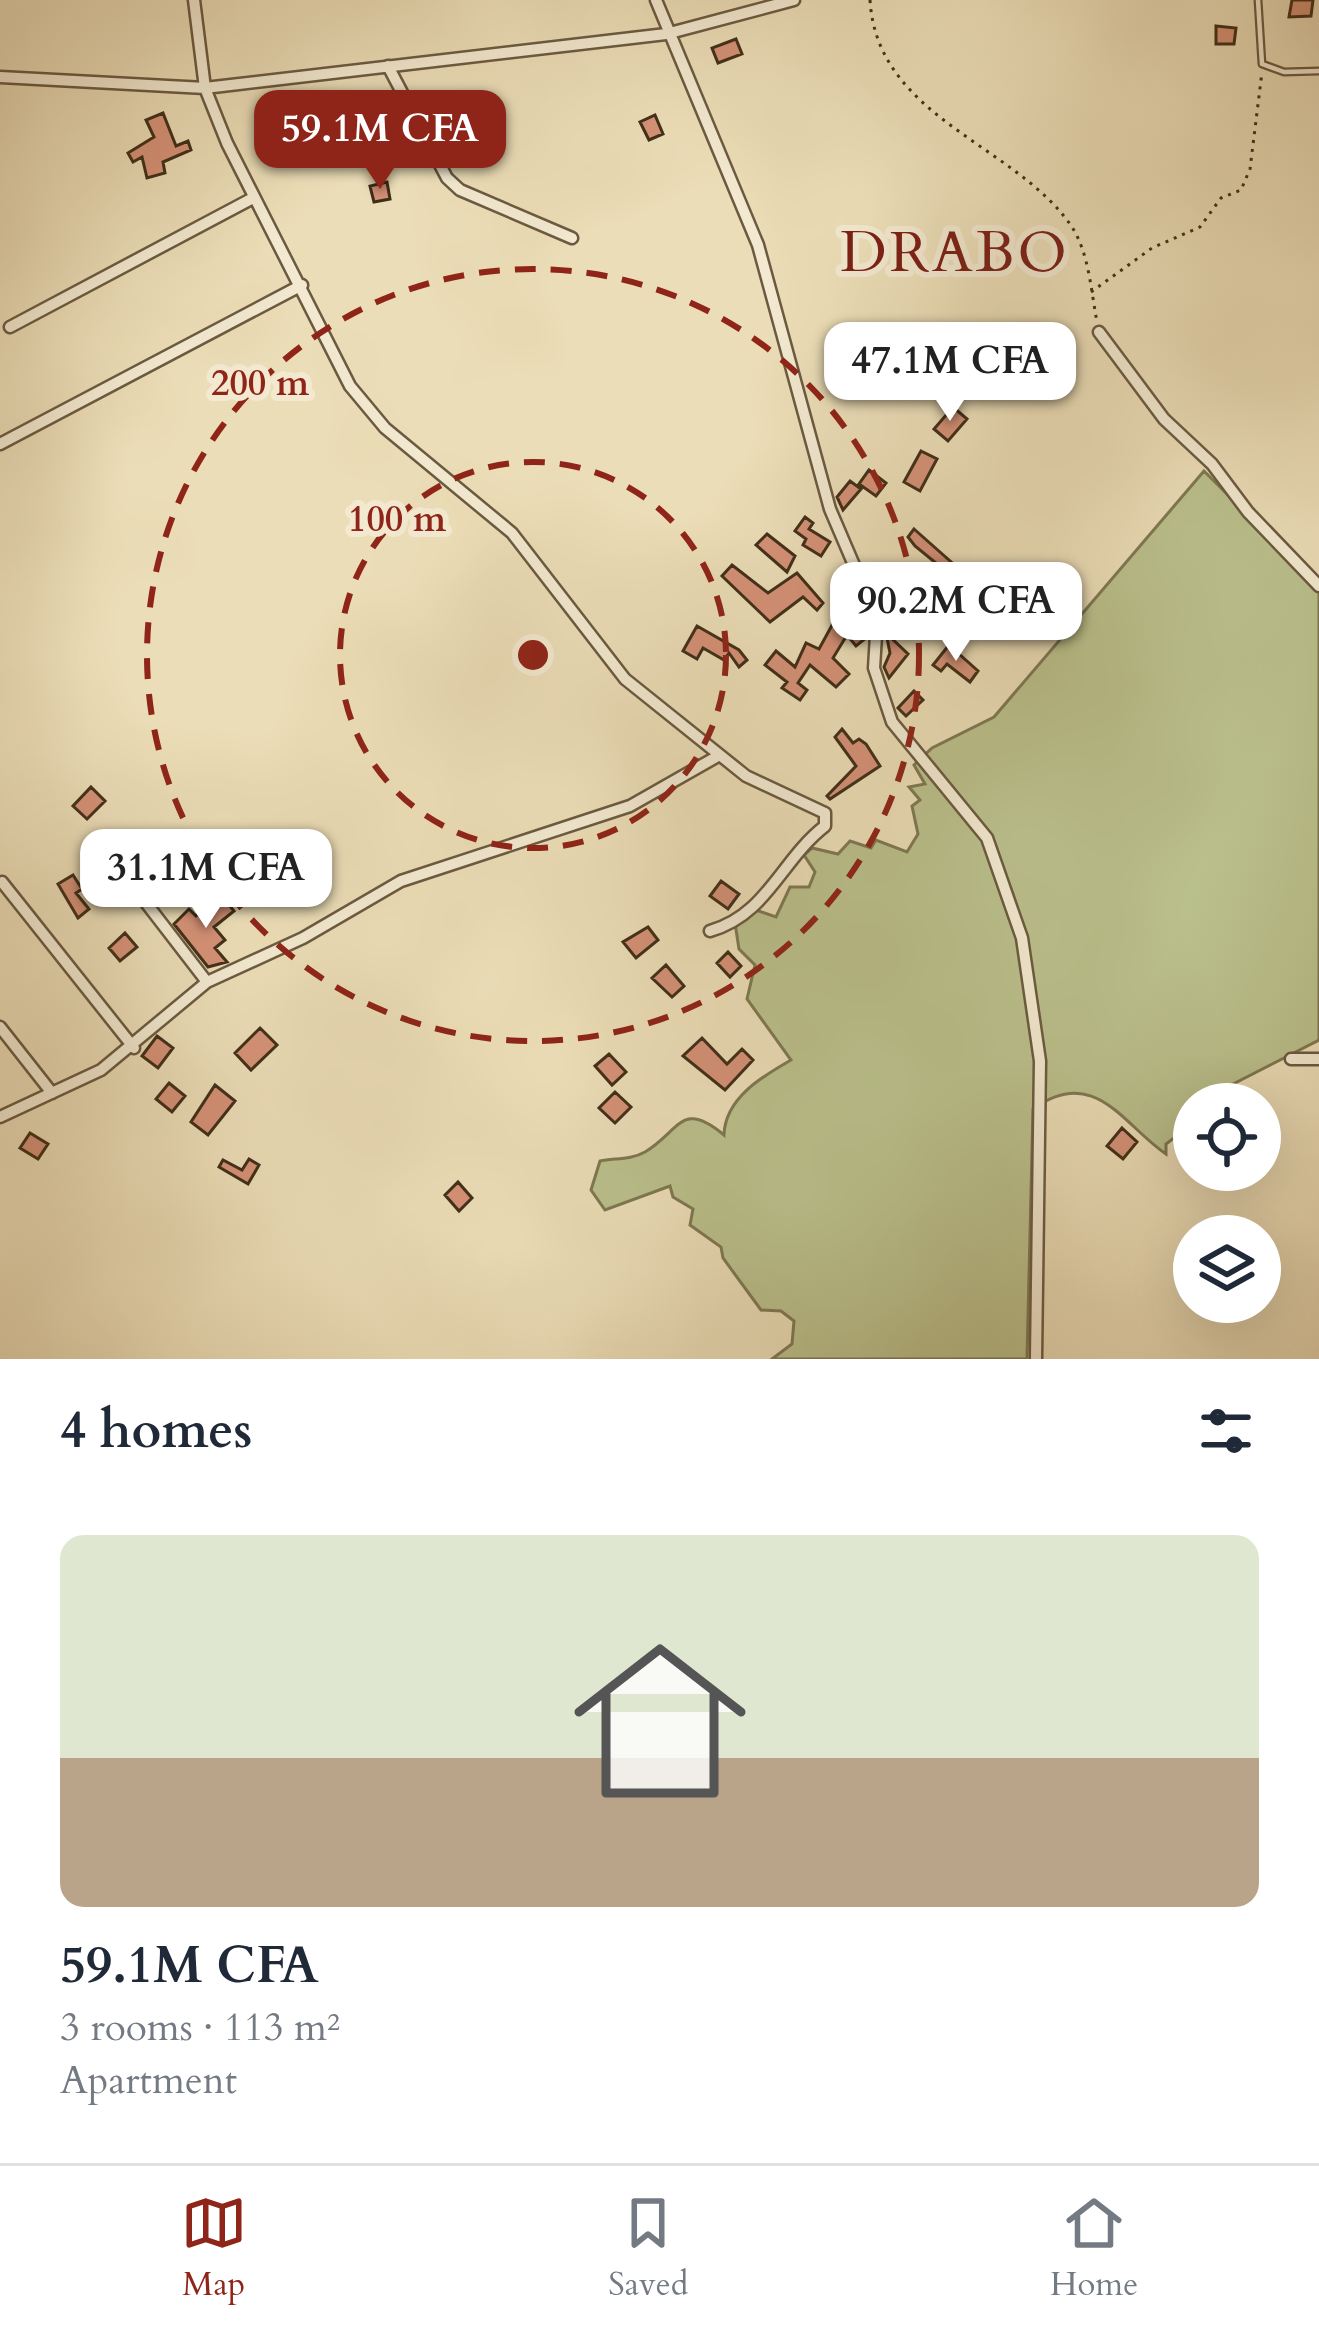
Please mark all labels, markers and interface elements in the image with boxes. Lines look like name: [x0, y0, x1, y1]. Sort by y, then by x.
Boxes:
pin: 59.1M CFA: [243, 90, 517, 192]
text: 59.1M CFA: [281, 102, 479, 155]
district label: DRABO: [840, 215, 1070, 292]
pin: 47.1M CFA: [813, 322, 1087, 424]
text: 47.1M CFA: [851, 334, 1049, 387]
text: 200 m: [211, 359, 310, 408]
text: 100 m: [348, 495, 447, 544]
pin: 90.2M CFA: [819, 562, 1093, 664]
text: 90.2M CFA: [857, 574, 1055, 627]
centre of rings: [512, 634, 554, 676]
pin: 31.1M CFA: [69, 829, 343, 931]
text: 31.1M CFA: [107, 841, 305, 894]
map controls: [1173, 1083, 1281, 1323]
button: locate: [1173, 1083, 1281, 1191]
button: layers: [1173, 1215, 1281, 1323]
text: 4 homes: [60, 1396, 252, 1466]
icon: filters: [1193, 1398, 1259, 1464]
icon: home: [552, 1613, 768, 1829]
text: 59.1M CFA: [60, 1931, 319, 2001]
text: 3 rooms · 113 m²: [60, 2001, 340, 2054]
text: Apartment: [60, 2054, 237, 2107]
tab: Map: [181, 2190, 247, 2307]
tab: Saved: [608, 2190, 688, 2307]
tab: Home: [1050, 2190, 1138, 2307]

